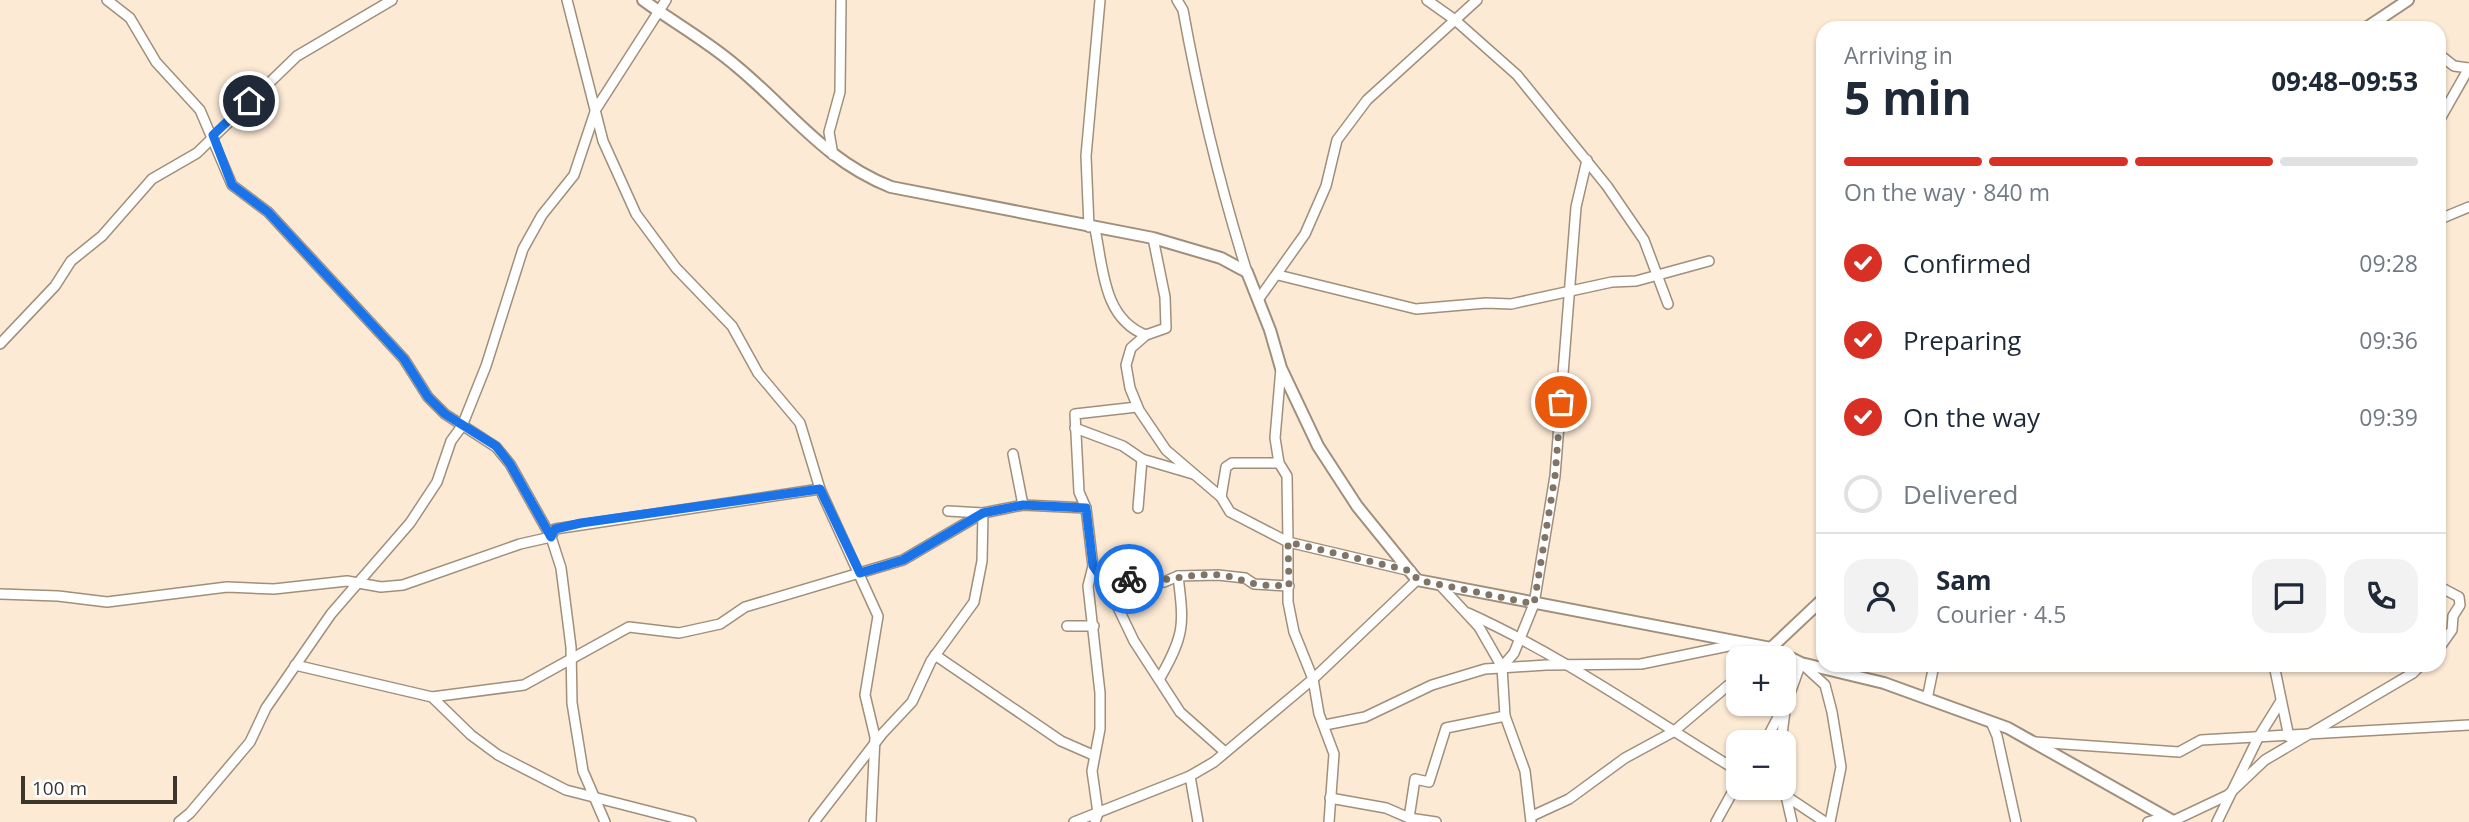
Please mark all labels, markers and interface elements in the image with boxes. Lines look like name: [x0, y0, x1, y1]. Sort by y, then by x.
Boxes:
text: Arriving in: [1844, 39, 1953, 71]
text: 09:48–09:53: [2271, 63, 2418, 99]
text: 5 min: [1844, 66, 1972, 128]
pin: [219, 71, 279, 131]
icon: home: [230, 82, 268, 120]
text: On the way · 840 m: [1844, 176, 2050, 208]
icon: check: [1844, 244, 1882, 282]
text: Confirmed: [1903, 245, 2031, 281]
text: 09:28: [2359, 247, 2418, 279]
icon: check: [1844, 321, 1882, 359]
text: Preparing: [1903, 322, 2021, 358]
text: 09:36: [2359, 324, 2418, 356]
pin: [1531, 372, 1591, 432]
icon: bag: [1542, 383, 1580, 421]
icon: check: [1844, 398, 1882, 436]
text: On the way: [1903, 399, 2040, 435]
text: 09:39: [2359, 401, 2418, 433]
text: Delivered: [1903, 476, 2018, 512]
courier: [1094, 544, 1164, 614]
button: person: [1844, 559, 1918, 633]
button: chat: [2252, 559, 2326, 633]
button: phone: [2344, 559, 2418, 633]
icon: bike: [1110, 560, 1148, 598]
text: Sam: [1936, 562, 1992, 598]
text: Courier · 4.5: [1936, 598, 2066, 630]
map controls: [1726, 646, 1796, 800]
button: +: [1726, 646, 1796, 716]
button: −: [1726, 730, 1796, 800]
scale bar: [21, 773, 177, 805]
text: 100 m: [32, 775, 87, 801]

